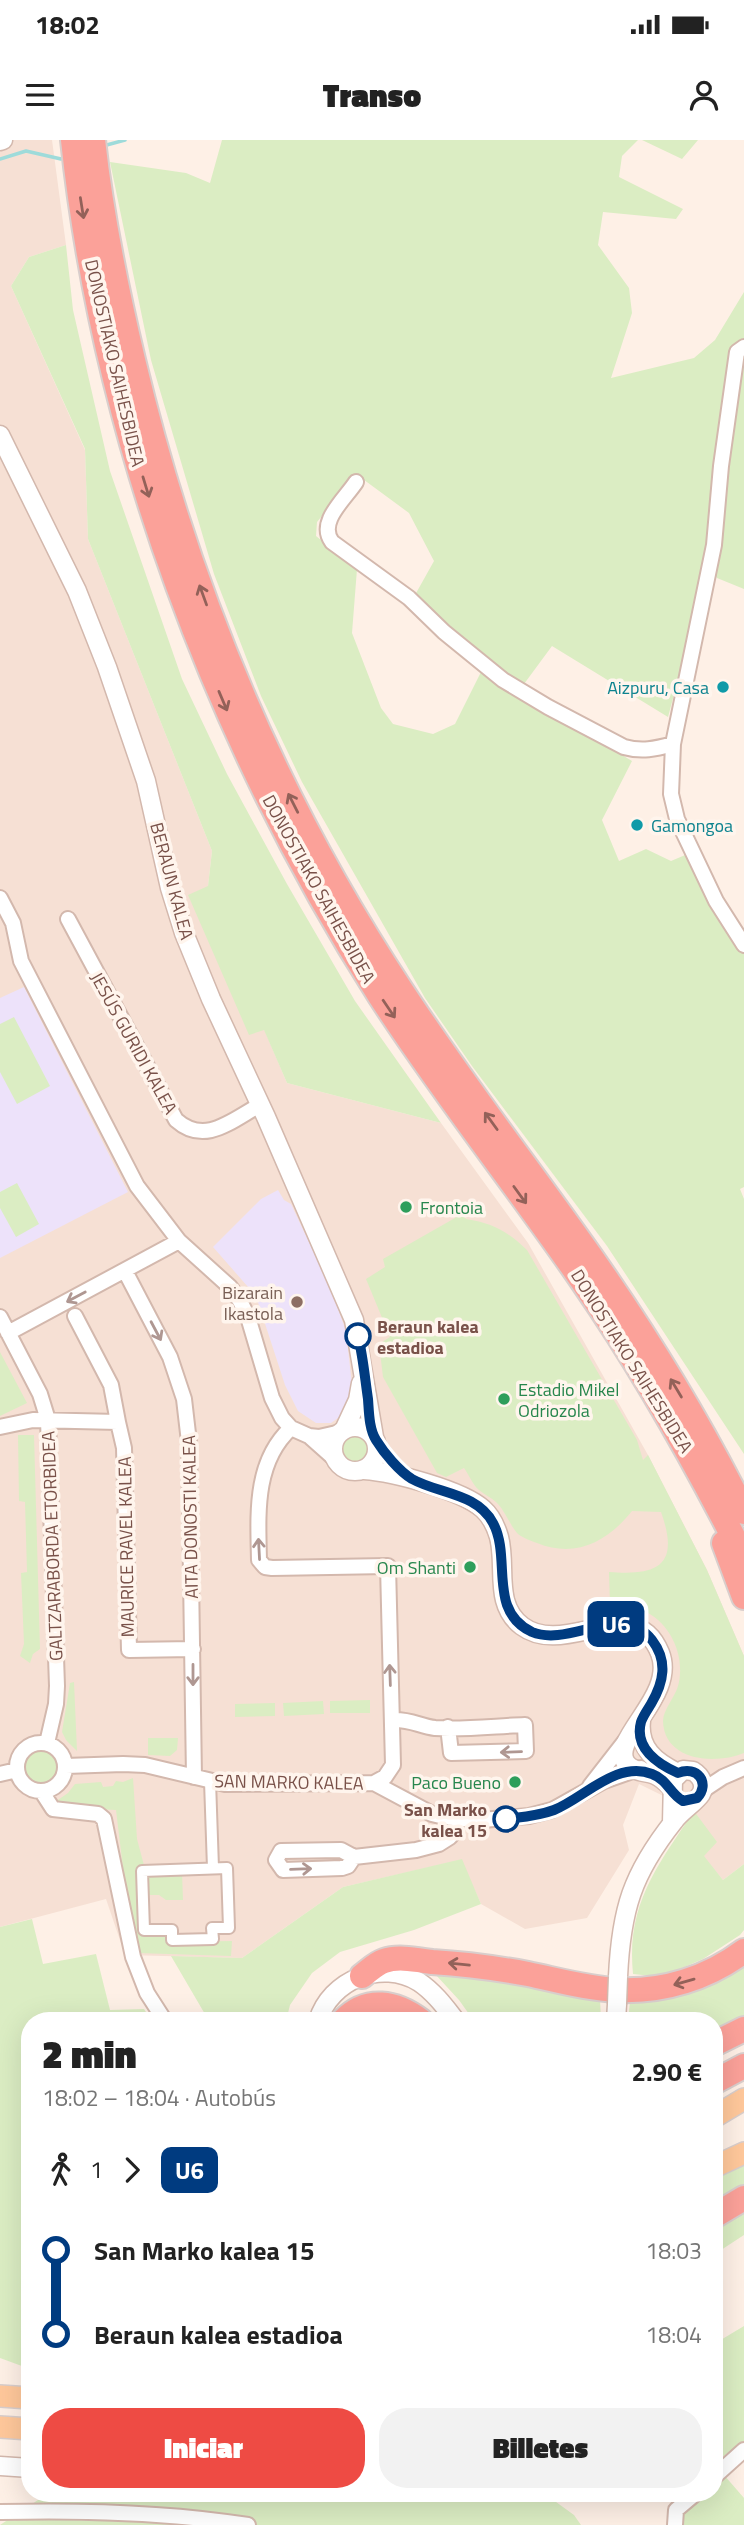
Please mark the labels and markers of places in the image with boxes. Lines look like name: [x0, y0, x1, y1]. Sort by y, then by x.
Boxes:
place label: Aizpuru, Casa: [607, 674, 709, 701]
marker: Aizpuru, Casa: [715, 679, 731, 695]
place label: Gamongoa: [651, 812, 733, 839]
marker: Gamongoa: [629, 817, 645, 833]
place label: Frontoia: [420, 1194, 483, 1221]
marker: Frontoia: [398, 1199, 414, 1215]
place label: Bizarain Ikastola: [222, 1279, 283, 1327]
marker: Bizarain Ikastola: [289, 1294, 305, 1310]
place label: Beraun kalea estadioa: [377, 1313, 479, 1361]
marker: Beraun kalea estadioa: [345, 1323, 371, 1349]
place label: Estadio Mikel Odriozola: [518, 1376, 619, 1424]
marker: Estadio Mikel Odriozola: [496, 1391, 512, 1407]
place label: Om Shanti: [377, 1554, 456, 1581]
marker: Om Shanti: [462, 1559, 478, 1575]
place label: Paco Bueno: [411, 1769, 501, 1796]
marker: Paco Bueno: [507, 1774, 523, 1790]
place label: San Marko kalea 15: [404, 1796, 487, 1844]
marker: San Marko kalea 15: [493, 1806, 519, 1832]

